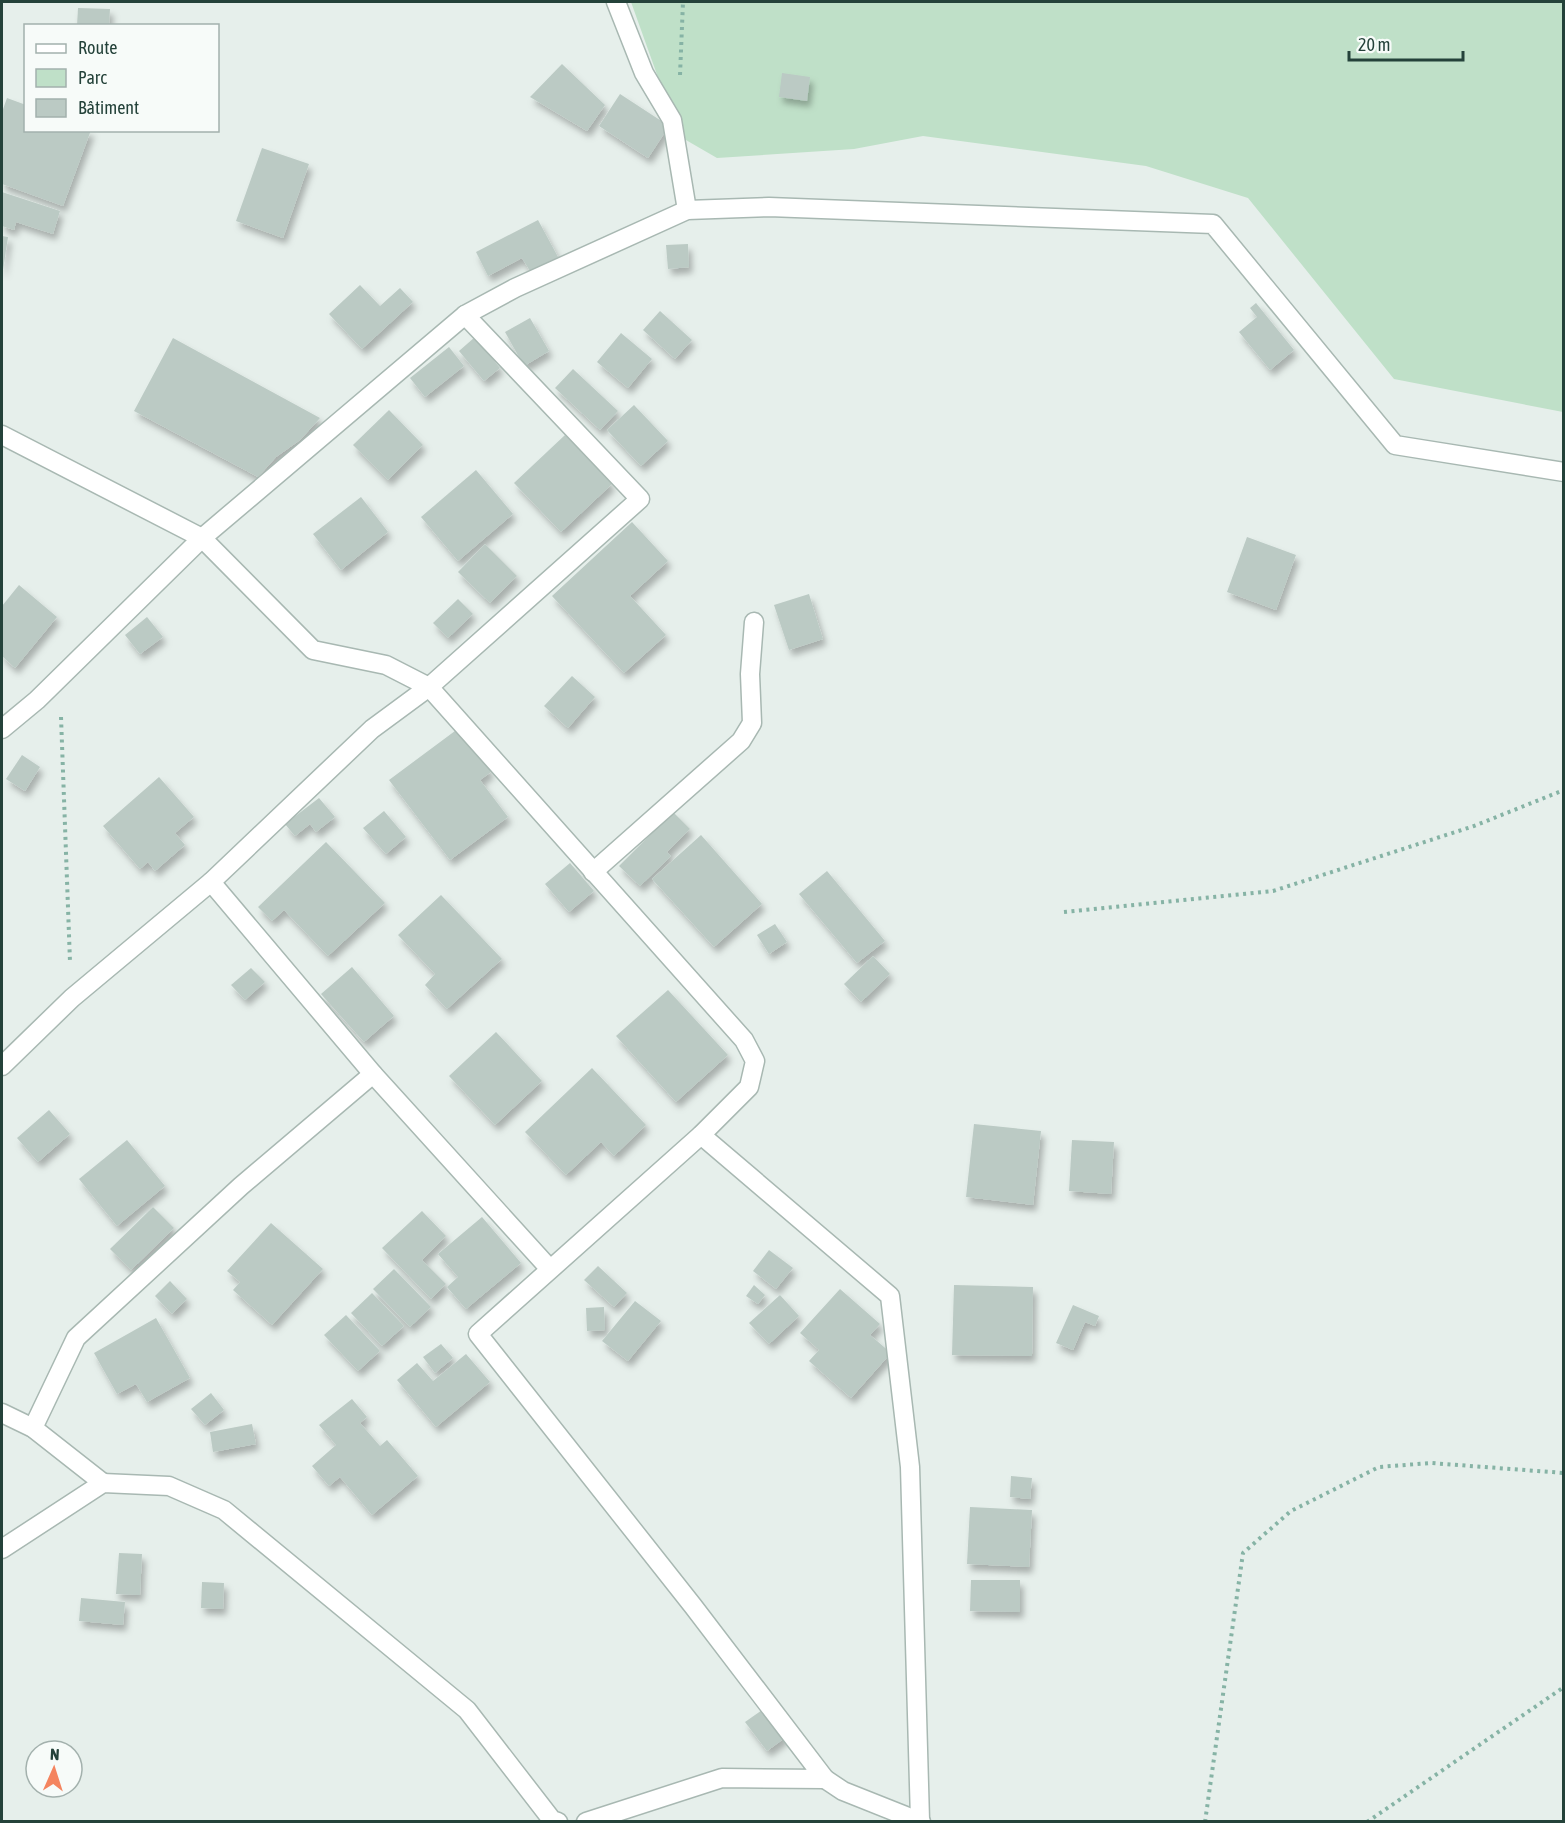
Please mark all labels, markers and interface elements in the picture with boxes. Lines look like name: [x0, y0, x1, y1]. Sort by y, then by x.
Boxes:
legend: [24, 24, 219, 132]
scale bar: [1349, 24, 1463, 62]
text: 20 m: [1358, 34, 1390, 55]
text: Route: [78, 37, 117, 58]
text: Parc: [78, 67, 107, 88]
text: Bâtiment: [78, 97, 139, 118]
north arrow: [24, 1739, 84, 1799]
text: N: [50, 1745, 60, 1763]

